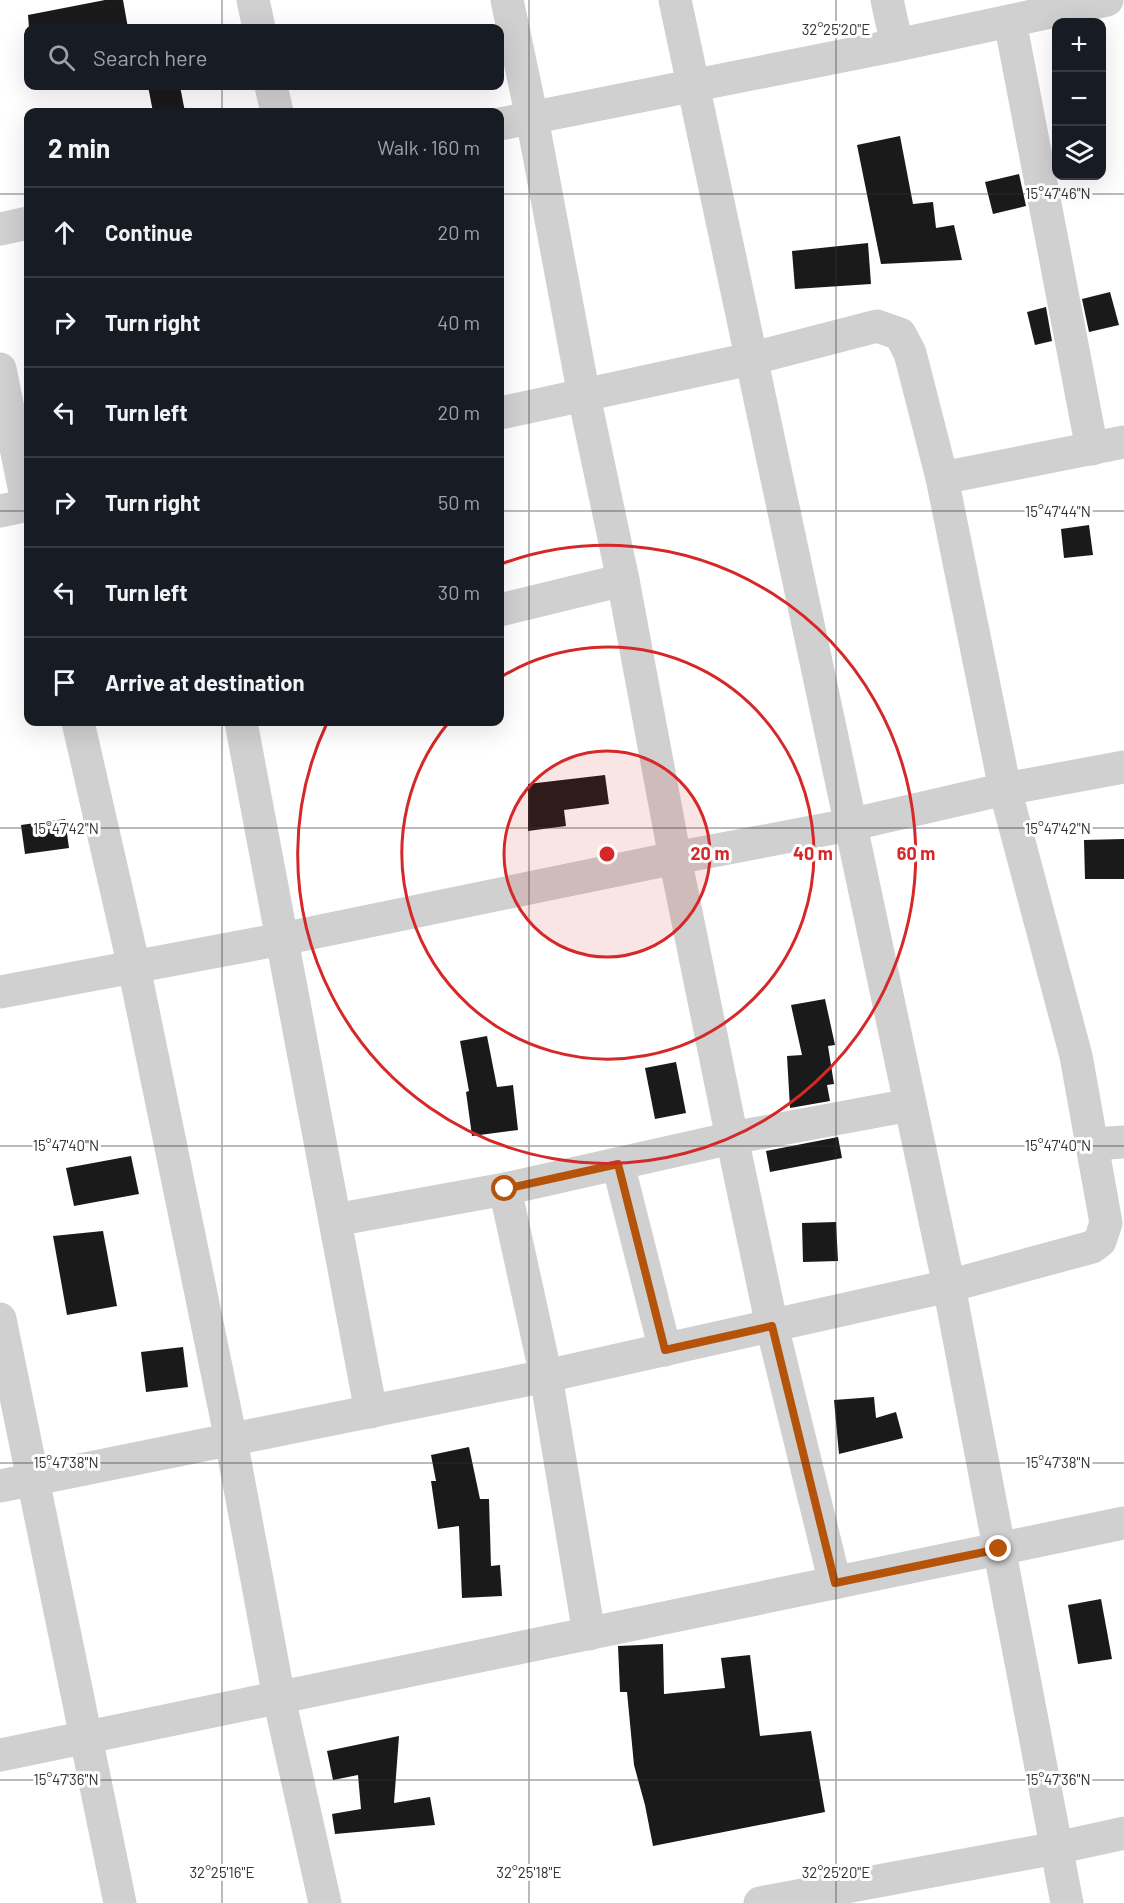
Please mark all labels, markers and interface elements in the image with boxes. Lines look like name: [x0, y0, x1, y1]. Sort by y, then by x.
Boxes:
map controls: [1052, 18, 1106, 180]
button: +: [1052, 18, 1106, 72]
text: 32°25'20"E: [802, 20, 870, 38]
search box: [24, 24, 504, 90]
icon: search: [45, 41, 78, 74]
text: Search here: [93, 44, 207, 70]
button: −: [1052, 72, 1106, 126]
button: layers: [1052, 126, 1106, 180]
text: 2 min: [48, 132, 110, 163]
text: Walk · 160 m: [377, 135, 480, 159]
text: 15°47'46"N: [1025, 184, 1091, 202]
icon: ahead: [48, 216, 81, 249]
text: Continue: [105, 219, 193, 245]
text: 20 m: [437, 220, 480, 244]
icon: right: [48, 306, 81, 339]
text: Turn right: [105, 309, 200, 335]
text: 40 m: [437, 310, 480, 334]
icon: left: [48, 396, 81, 429]
text: Turn left: [105, 399, 188, 425]
text: 20 m: [437, 400, 480, 424]
icon: right: [48, 486, 81, 519]
text: Turn right: [105, 489, 200, 515]
text: 50 m: [438, 490, 480, 514]
text: 15°47'44"N: [1025, 502, 1091, 520]
icon: left: [48, 576, 81, 609]
text: Turn left: [105, 579, 188, 605]
text: 30 m: [438, 580, 480, 604]
icon: arrive: [48, 666, 81, 699]
text: Arrive at destination: [105, 669, 304, 695]
text: 15°47'42"N: [33, 819, 99, 837]
text: 15°47'42"N: [1025, 819, 1091, 837]
text: 20 m: [691, 842, 729, 864]
text: 40 m: [793, 842, 833, 864]
text: 60 m: [897, 842, 935, 864]
centre of rings: [597, 844, 617, 864]
text: 15°47'40"N: [33, 1136, 99, 1154]
text: 15°47'40"N: [1025, 1136, 1091, 1154]
route start: [491, 1175, 517, 1201]
text: 15°47'38"N: [33, 1453, 99, 1471]
text: 15°47'38"N: [1025, 1453, 1091, 1471]
route end: [985, 1535, 1011, 1561]
text: 15°47'36"N: [33, 1770, 99, 1788]
text: 15°47'36"N: [1025, 1770, 1091, 1788]
text: 32°25'16"E: [189, 1863, 255, 1881]
text: 32°25'18"E: [496, 1863, 562, 1881]
text: 32°25'20"E: [802, 1863, 870, 1881]

